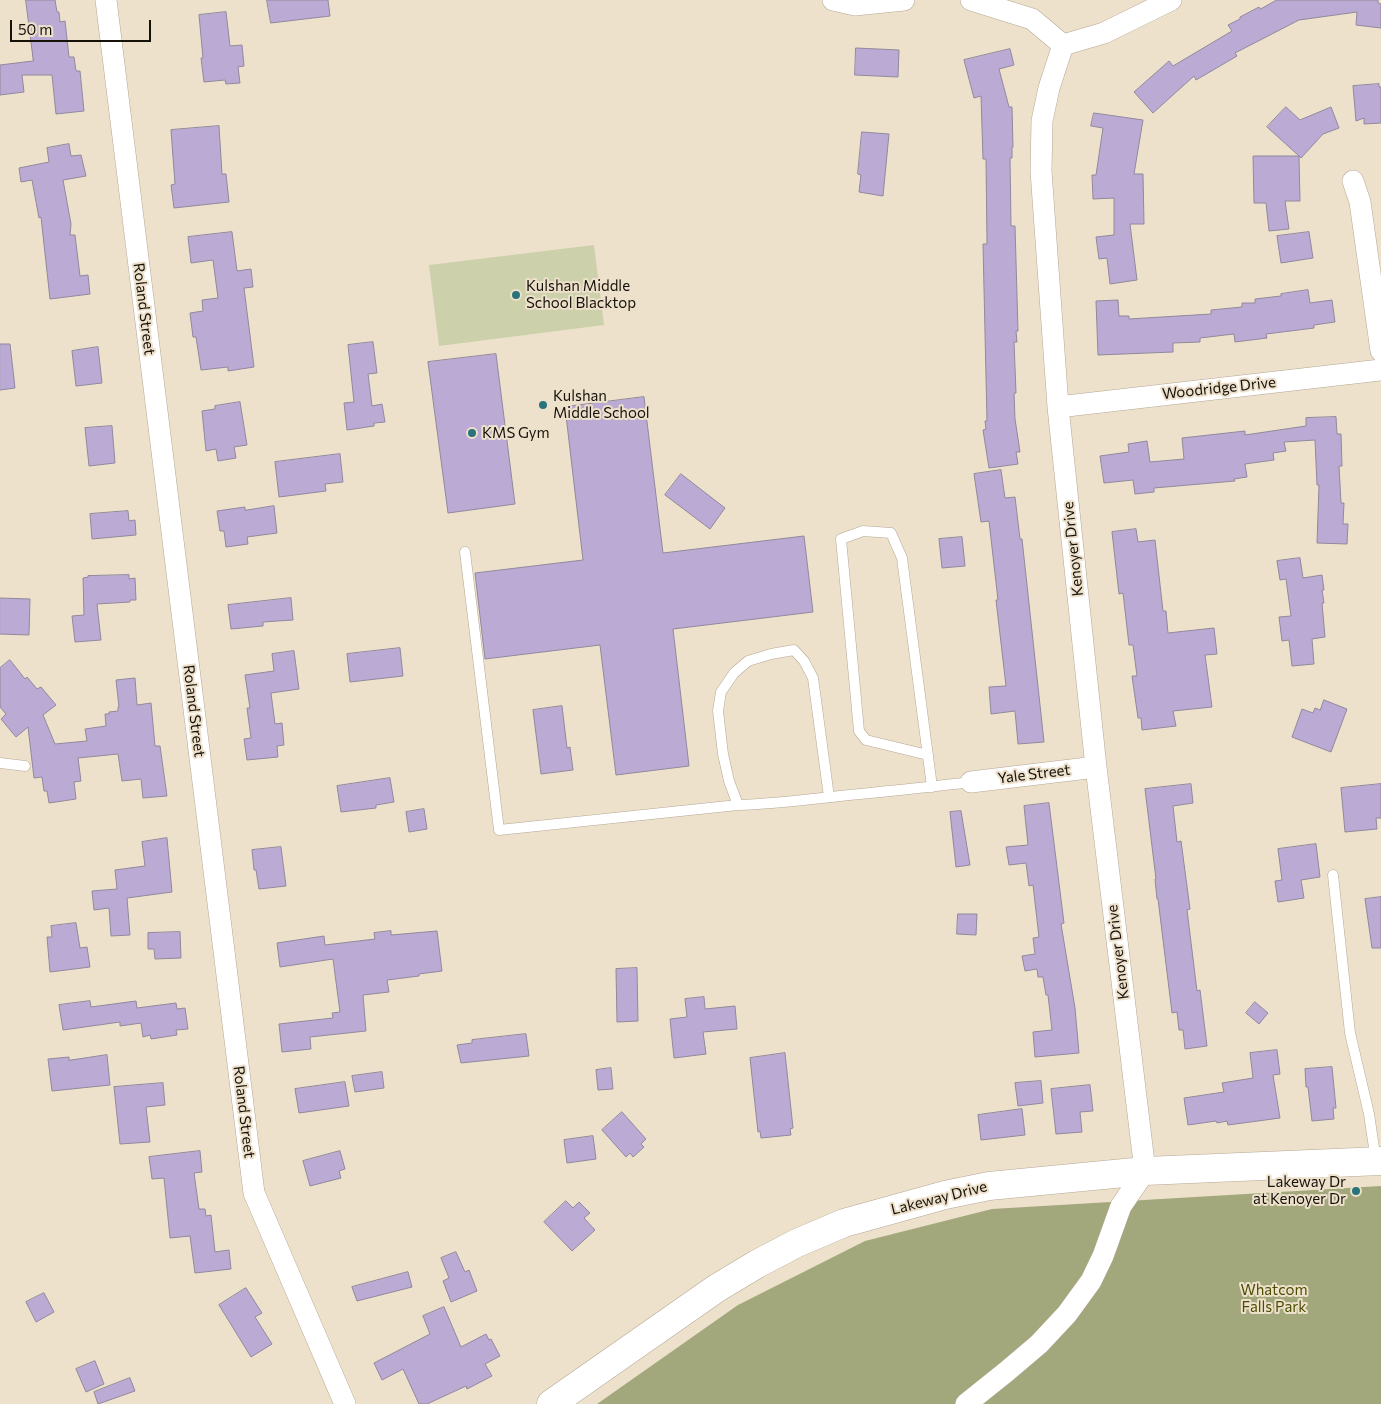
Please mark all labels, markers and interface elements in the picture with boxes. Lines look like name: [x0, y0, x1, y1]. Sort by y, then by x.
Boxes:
scale bar: [12, 10, 154, 42]
text: 50 m: [18, 20, 52, 38]
street label: Roland Street: [129, 262, 159, 356]
place label: Kulshan Middle School Blacktop: [526, 277, 636, 312]
marker: Kulshan Middle School Blacktop: [510, 289, 522, 301]
street label: Woodridge Drive: [1161, 373, 1277, 403]
place label: Kulshan Middle School: [553, 387, 650, 422]
marker: Kulshan Middle School: [537, 399, 549, 411]
place label: KMS Gym: [482, 424, 550, 442]
marker: KMS Gym: [466, 427, 478, 439]
street label: Kenoyer Drive: [1059, 501, 1087, 597]
street label: Roland Street: [179, 664, 209, 758]
street label: Yale Street: [997, 761, 1071, 787]
street label: Kenoyer Drive: [1103, 904, 1133, 1000]
street label: Roland Street: [229, 1065, 259, 1159]
place label: Lakeway Dr at Kenoyer Dr: [1253, 1173, 1346, 1208]
street label: Lakeway Drive: [889, 1177, 989, 1219]
marker: Lakeway Dr at Kenoyer Dr: [1350, 1185, 1362, 1197]
park label: Whatcom Falls Park: [1240, 1281, 1308, 1316]

